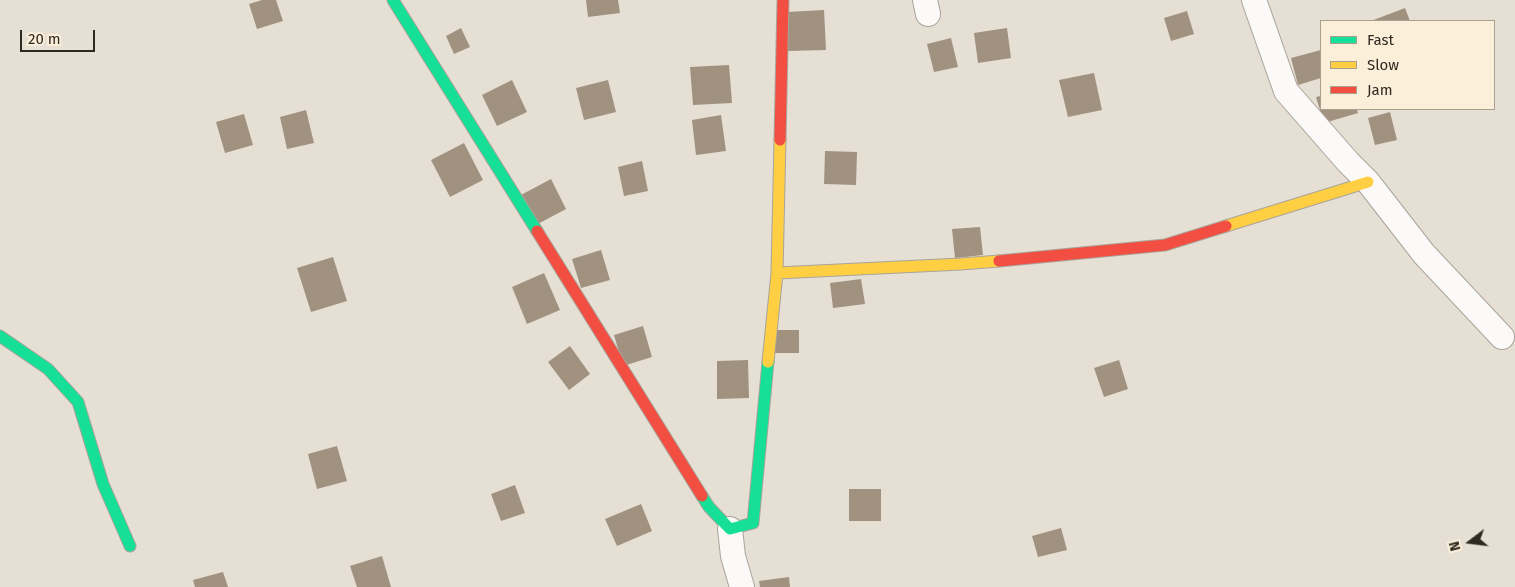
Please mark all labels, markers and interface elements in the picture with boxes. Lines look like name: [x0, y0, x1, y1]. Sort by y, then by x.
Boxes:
scale bar: [22, 20, 98, 52]
legend: [1320, 20, 1495, 110]
text: 20 m: [28, 30, 61, 48]
text: Fast: [1367, 31, 1394, 49]
text: Slow: [1367, 56, 1399, 74]
text: Jam: [1367, 81, 1393, 99]
north arrow: [1445, 517, 1495, 567]
text: N: [1446, 539, 1464, 553]

